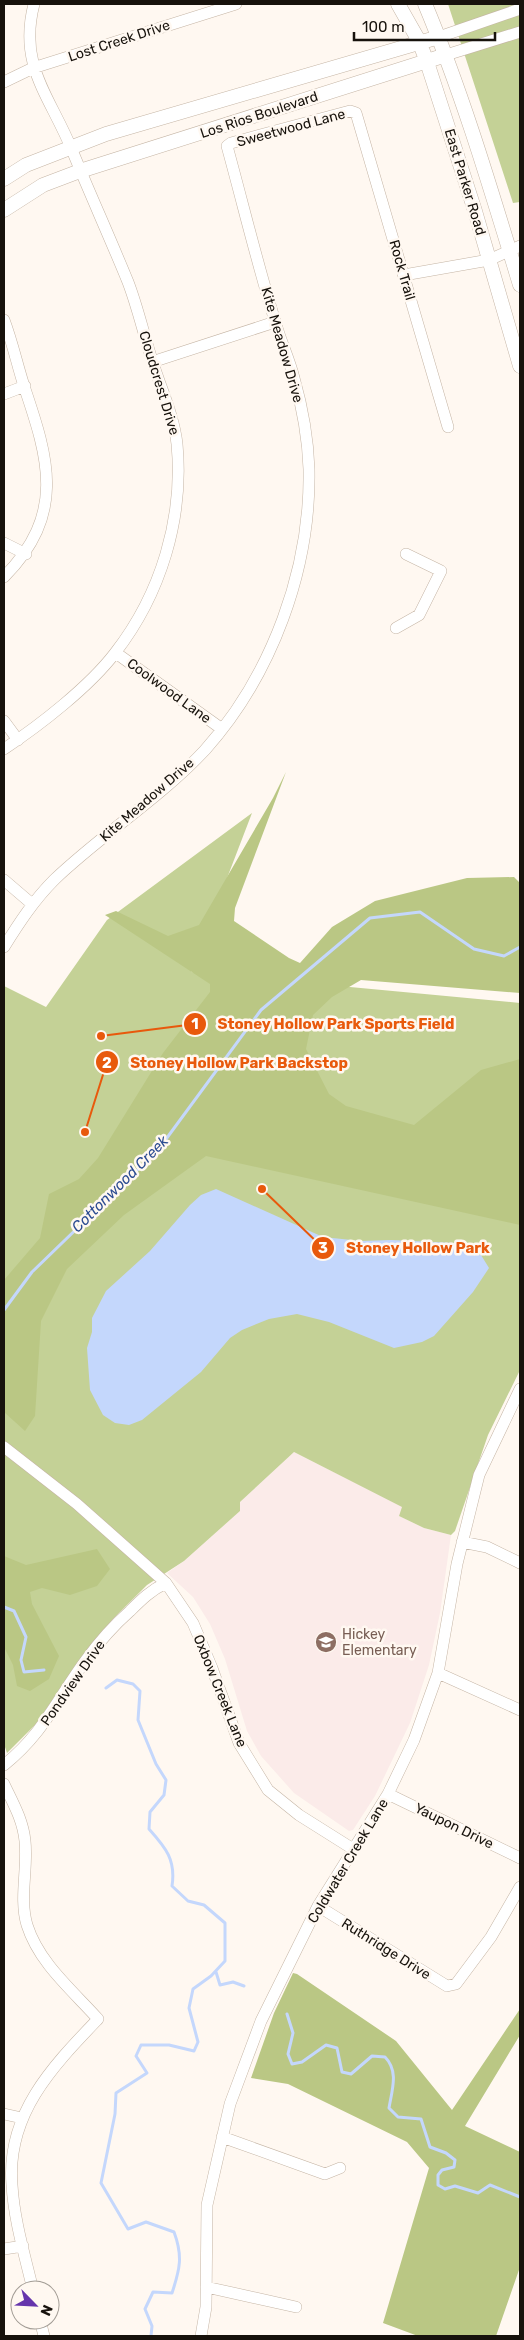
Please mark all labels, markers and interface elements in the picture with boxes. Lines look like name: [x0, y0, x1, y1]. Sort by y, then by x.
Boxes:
scale bar: [354, 10, 495, 42]
street label: Lost Creek Drive: [66, 16, 172, 65]
text: 100 m: [362, 18, 404, 36]
street label: Los Rios Boulevard: [198, 88, 320, 142]
street label: Sweetwood Lane: [235, 105, 347, 151]
street label: East Parker Road: [441, 127, 489, 237]
street label: Rock Trail: [385, 238, 419, 302]
street label: Kite Meadow Drive: [257, 285, 307, 405]
street label: Cloudcrest Drive: [135, 329, 183, 437]
street label: Coolwood Lane: [124, 655, 214, 727]
street label: Kite Meadow Drive: [96, 754, 198, 846]
callout: Stoney Hollow Park Sports Field: [182, 1009, 465, 1039]
text: 1: [191, 1015, 199, 1033]
text: Stoney Hollow Park Sports Field: [217, 1015, 455, 1033]
callout: Stoney Hollow Park Backstop: [95, 1047, 358, 1077]
text: 2: [102, 1054, 112, 1072]
text: Stoney Hollow Park Backstop: [130, 1054, 348, 1072]
water label: Cottonwood Creek: [68, 1132, 172, 1236]
callout: Stoney Hollow Park: [311, 1233, 500, 1263]
text: 3: [318, 1239, 328, 1257]
text: Stoney Hollow Park: [346, 1239, 490, 1257]
place label: Hickey Elementary: [342, 1626, 417, 1659]
school or university icon: Hickey Elementary: [314, 1630, 338, 1654]
street label: Oxbow Creek Lane: [190, 1632, 250, 1750]
street label: Pondview Drive: [37, 1637, 109, 1729]
street label: Coldwater Creek Lane: [304, 1796, 392, 1926]
street label: Yaupon Drive: [412, 1800, 496, 1853]
street label: Ruthridge Drive: [338, 1915, 434, 1983]
north arrow: [10, 2280, 60, 2330]
text: N: [37, 2302, 56, 2318]

